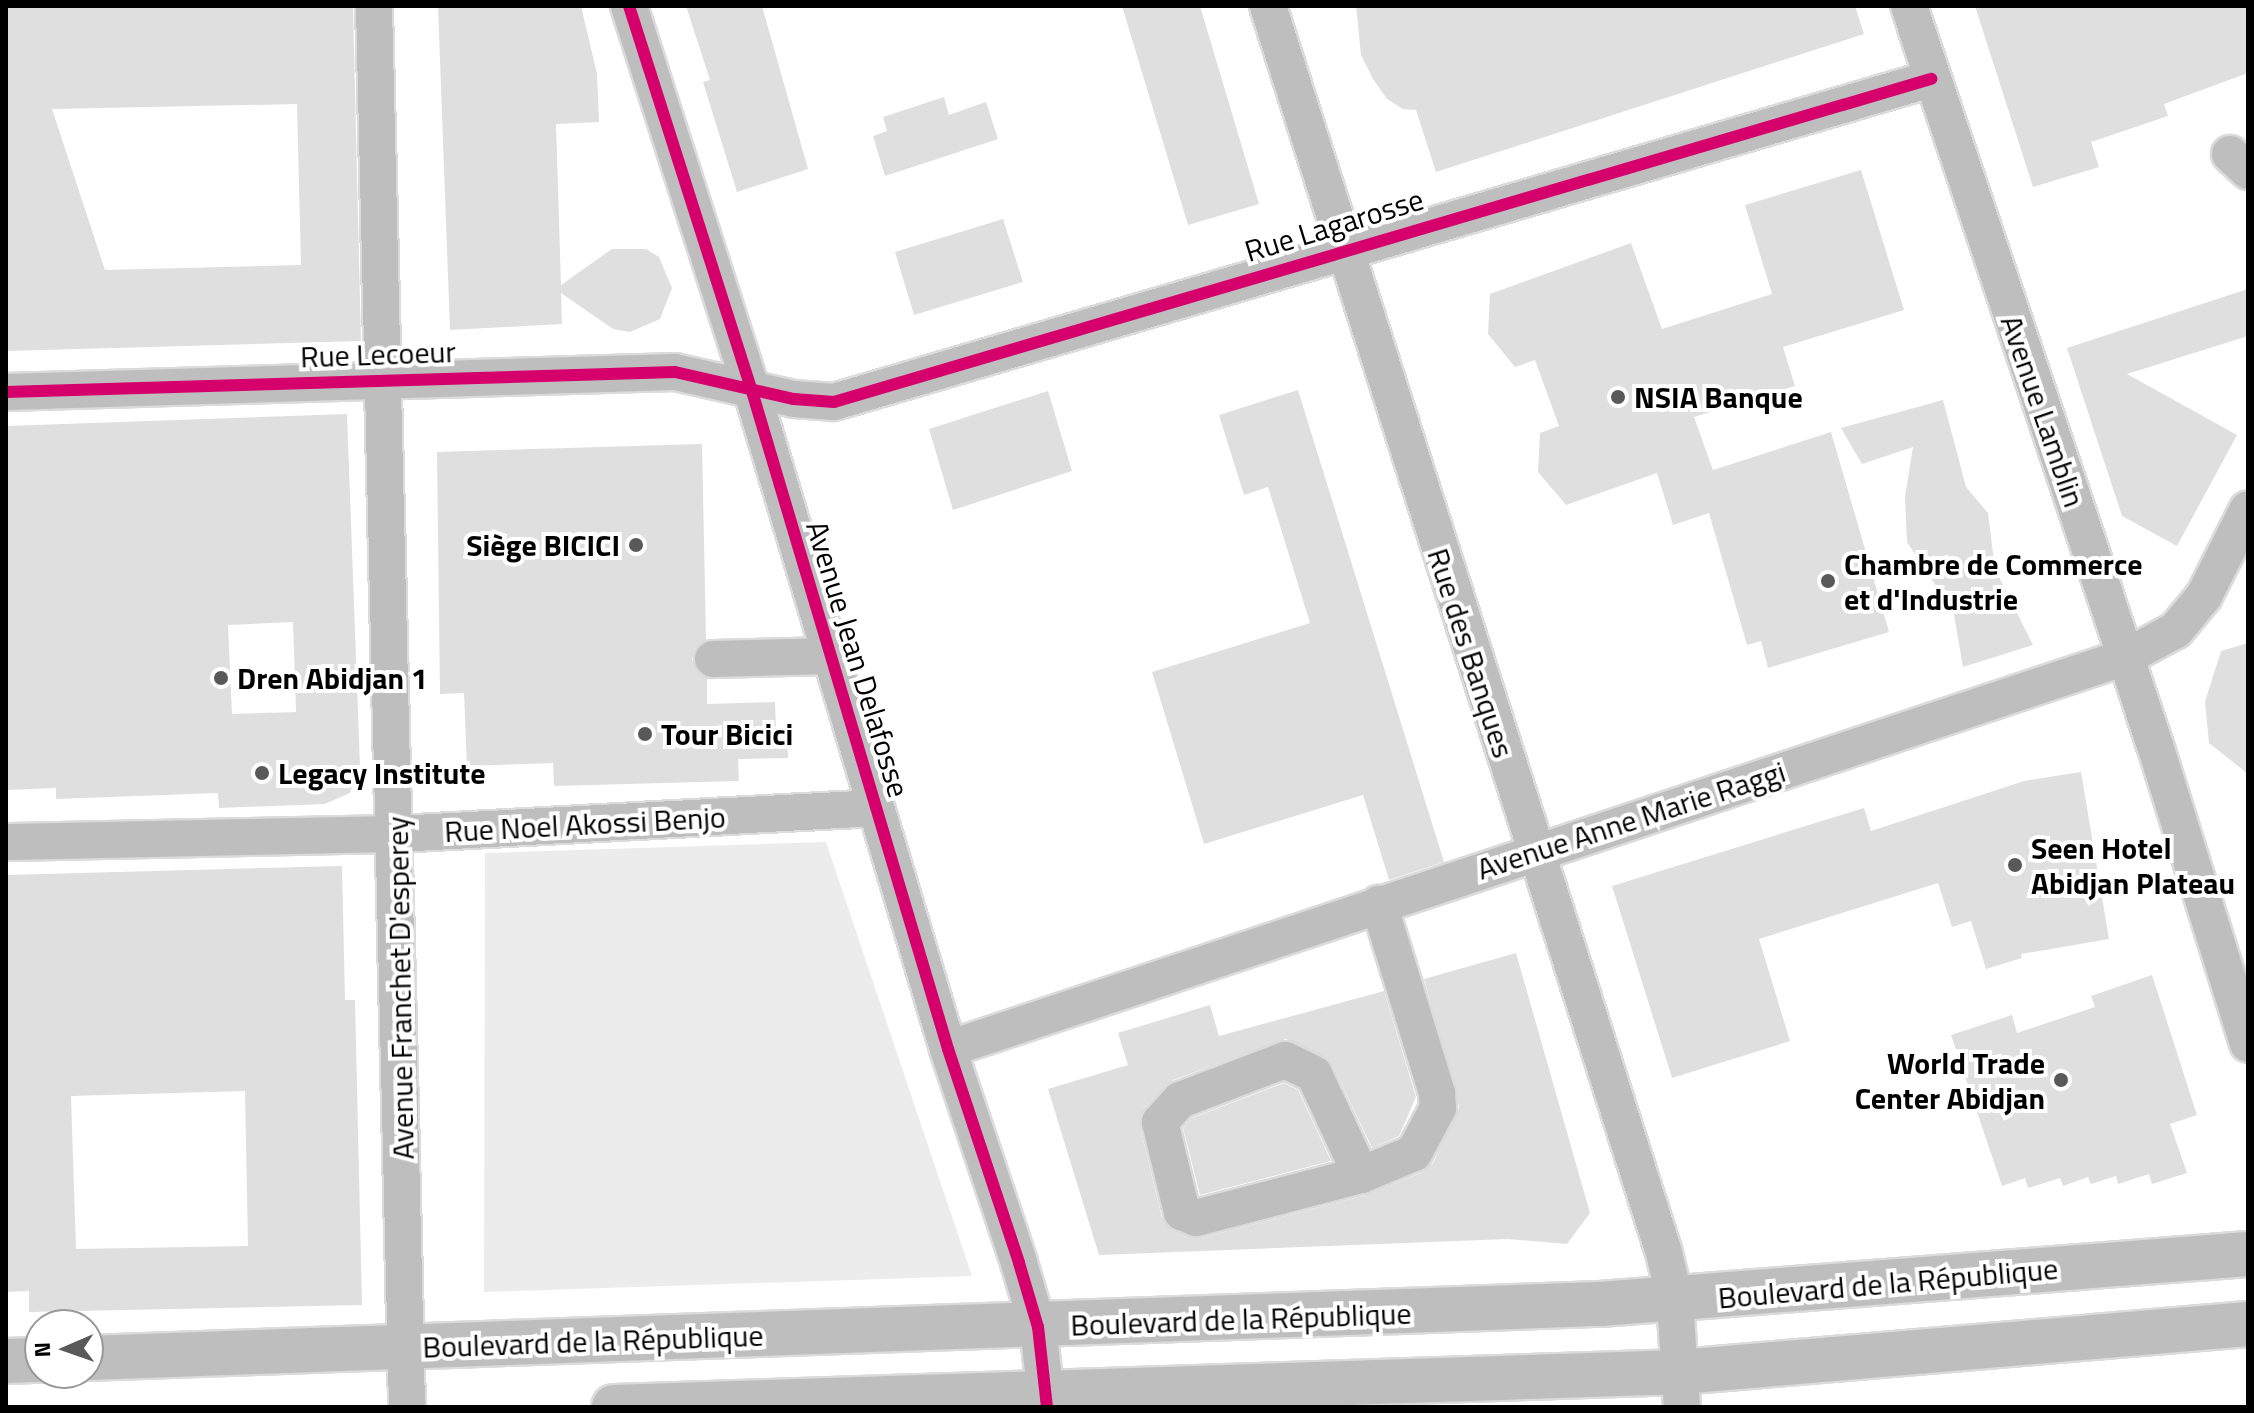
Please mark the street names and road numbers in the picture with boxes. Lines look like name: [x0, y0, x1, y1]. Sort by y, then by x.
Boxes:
street label: Rue Lagarosse: [1240, 181, 1428, 269]
street label: Avenue Lamblin: [1993, 310, 2093, 512]
street label: Rue Lecoeur: [300, 333, 456, 375]
street label: Avenue Jean Delafosse: [799, 517, 917, 801]
street label: Rue des Banques: [1420, 544, 1522, 762]
street label: Avenue Anne Marie Raggi: [1472, 753, 1790, 887]
street label: Rue Noel Akossi Benjo: [443, 799, 727, 849]
street label: Avenue Franchet D'esperey: [379, 816, 421, 1160]
street label: Boulevard de la République: [1716, 1250, 2060, 1316]
street label: Boulevard de la République: [1070, 1295, 1412, 1343]
street label: Boulevard de la République: [422, 1317, 764, 1365]

